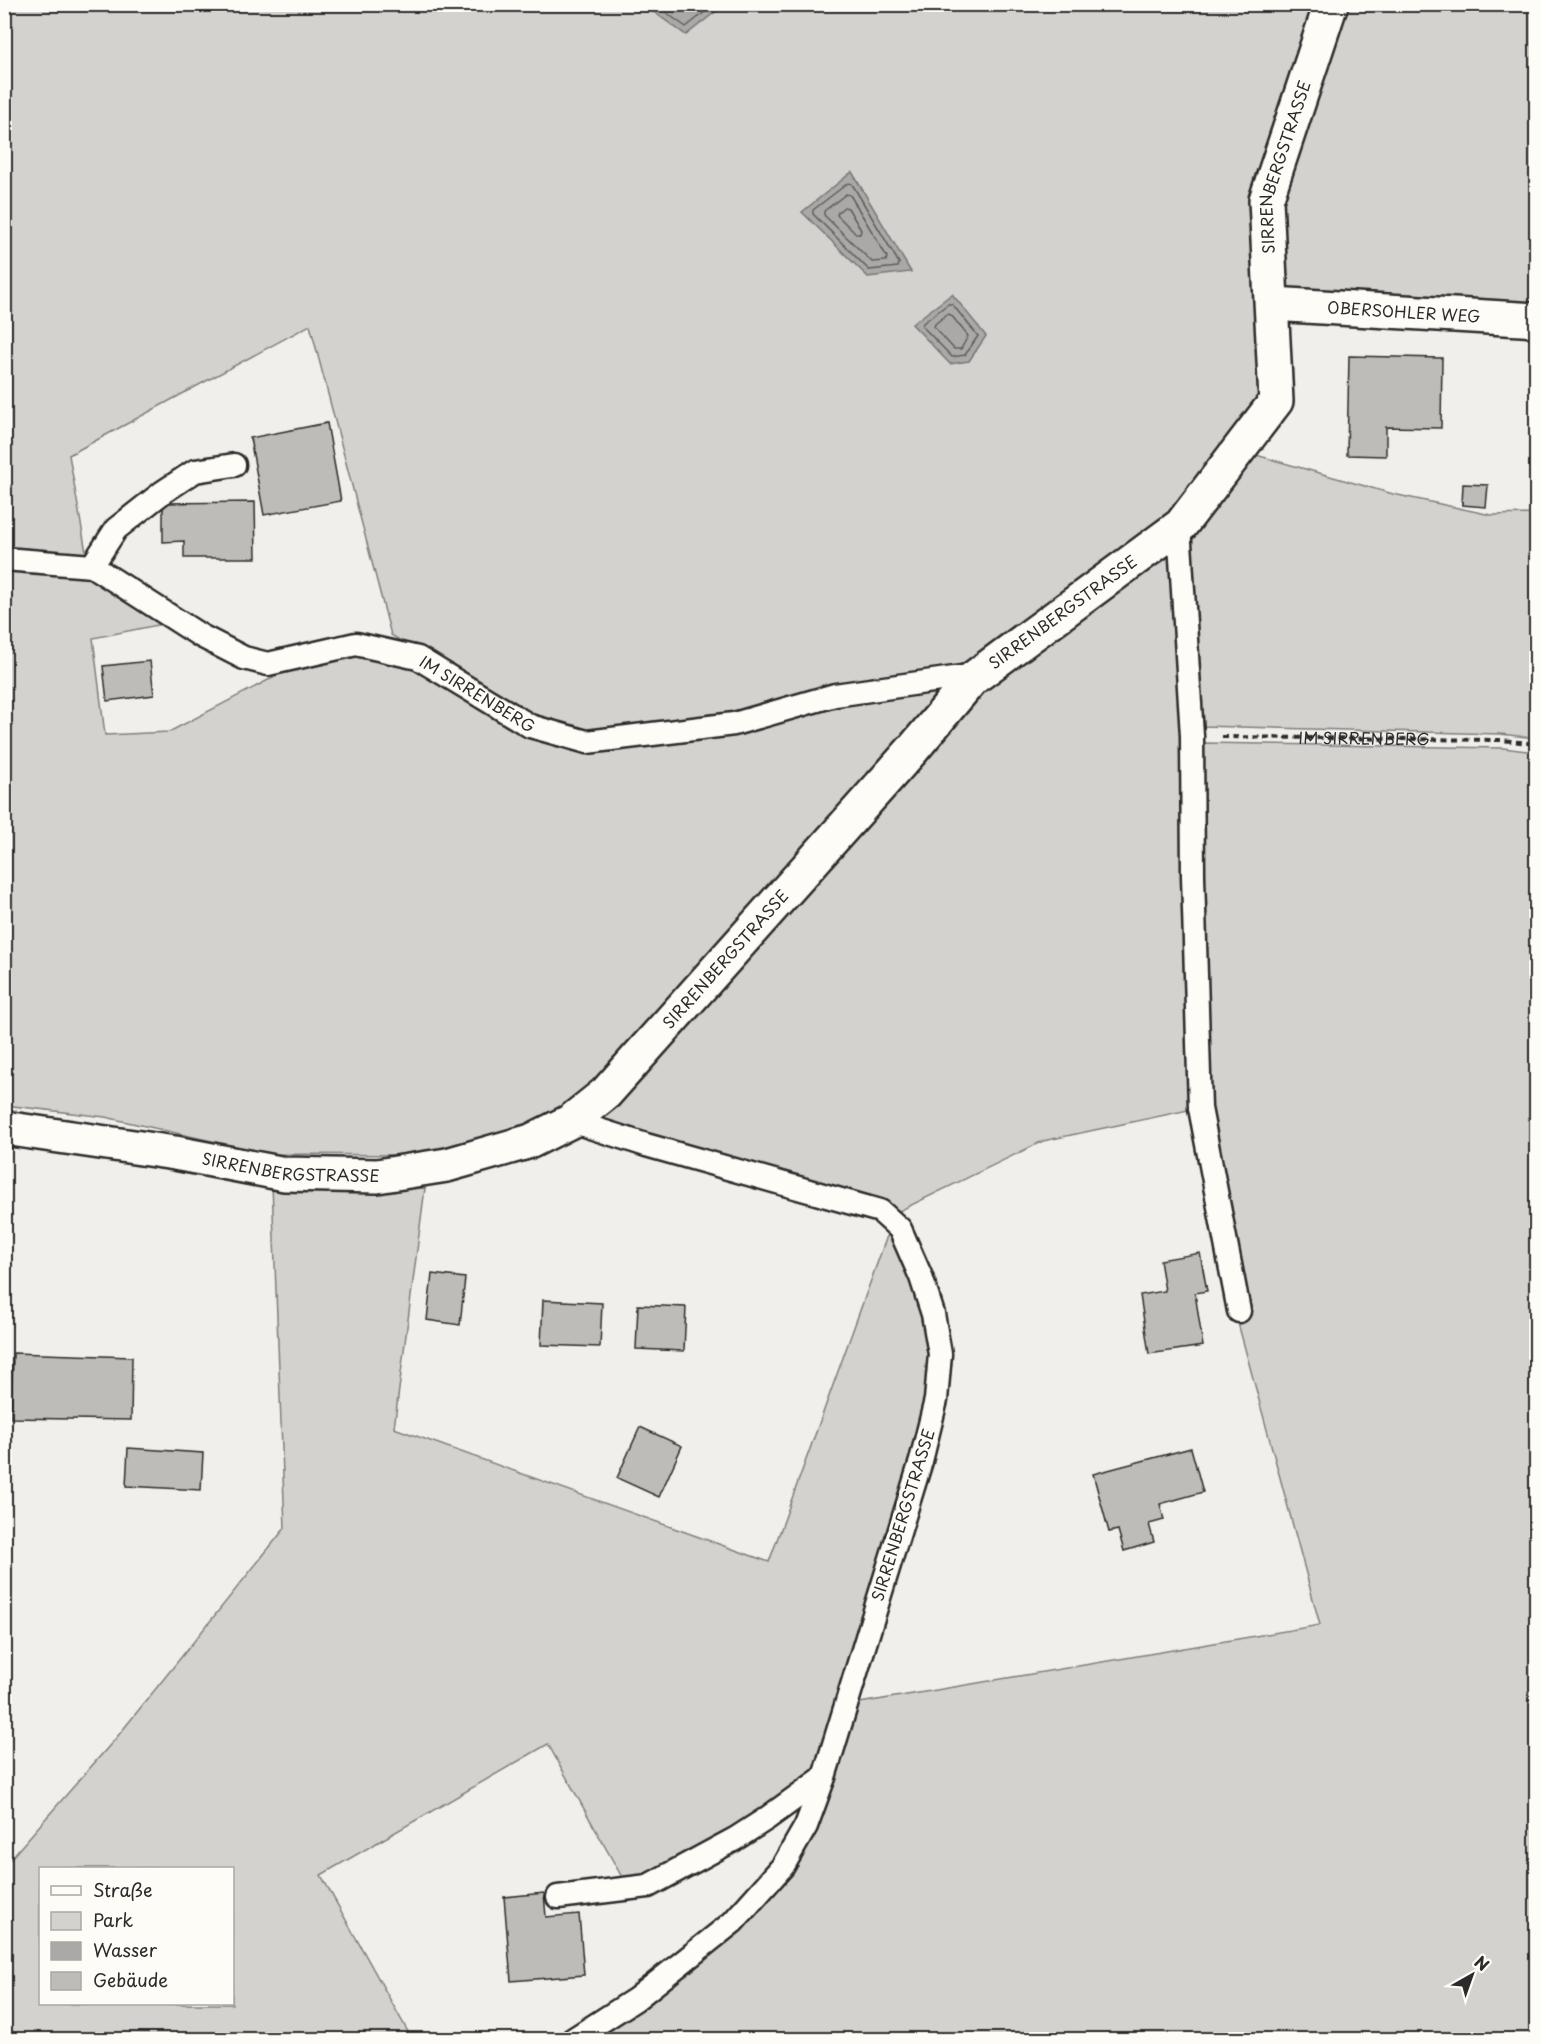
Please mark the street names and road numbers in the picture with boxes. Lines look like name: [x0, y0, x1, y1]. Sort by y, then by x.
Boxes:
street label: SIRRENBERGSTRASSE: [1253, 77, 1316, 254]
street label: OBERSOHLER WEG: [1326, 294, 1481, 328]
street label: SIRRENBERGSTRASSE: [983, 549, 1141, 674]
street label: IM SIRRENBERG: [415, 649, 540, 737]
street label: IM SIRRENBERG: [1298, 725, 1430, 750]
street label: SIRRENBERGSTRASSE: [656, 884, 793, 1033]
street label: SIRRENBERGSTRASSE: [200, 1145, 380, 1187]
street label: SIRRENBERGSTRASSE: [864, 1426, 940, 1604]

